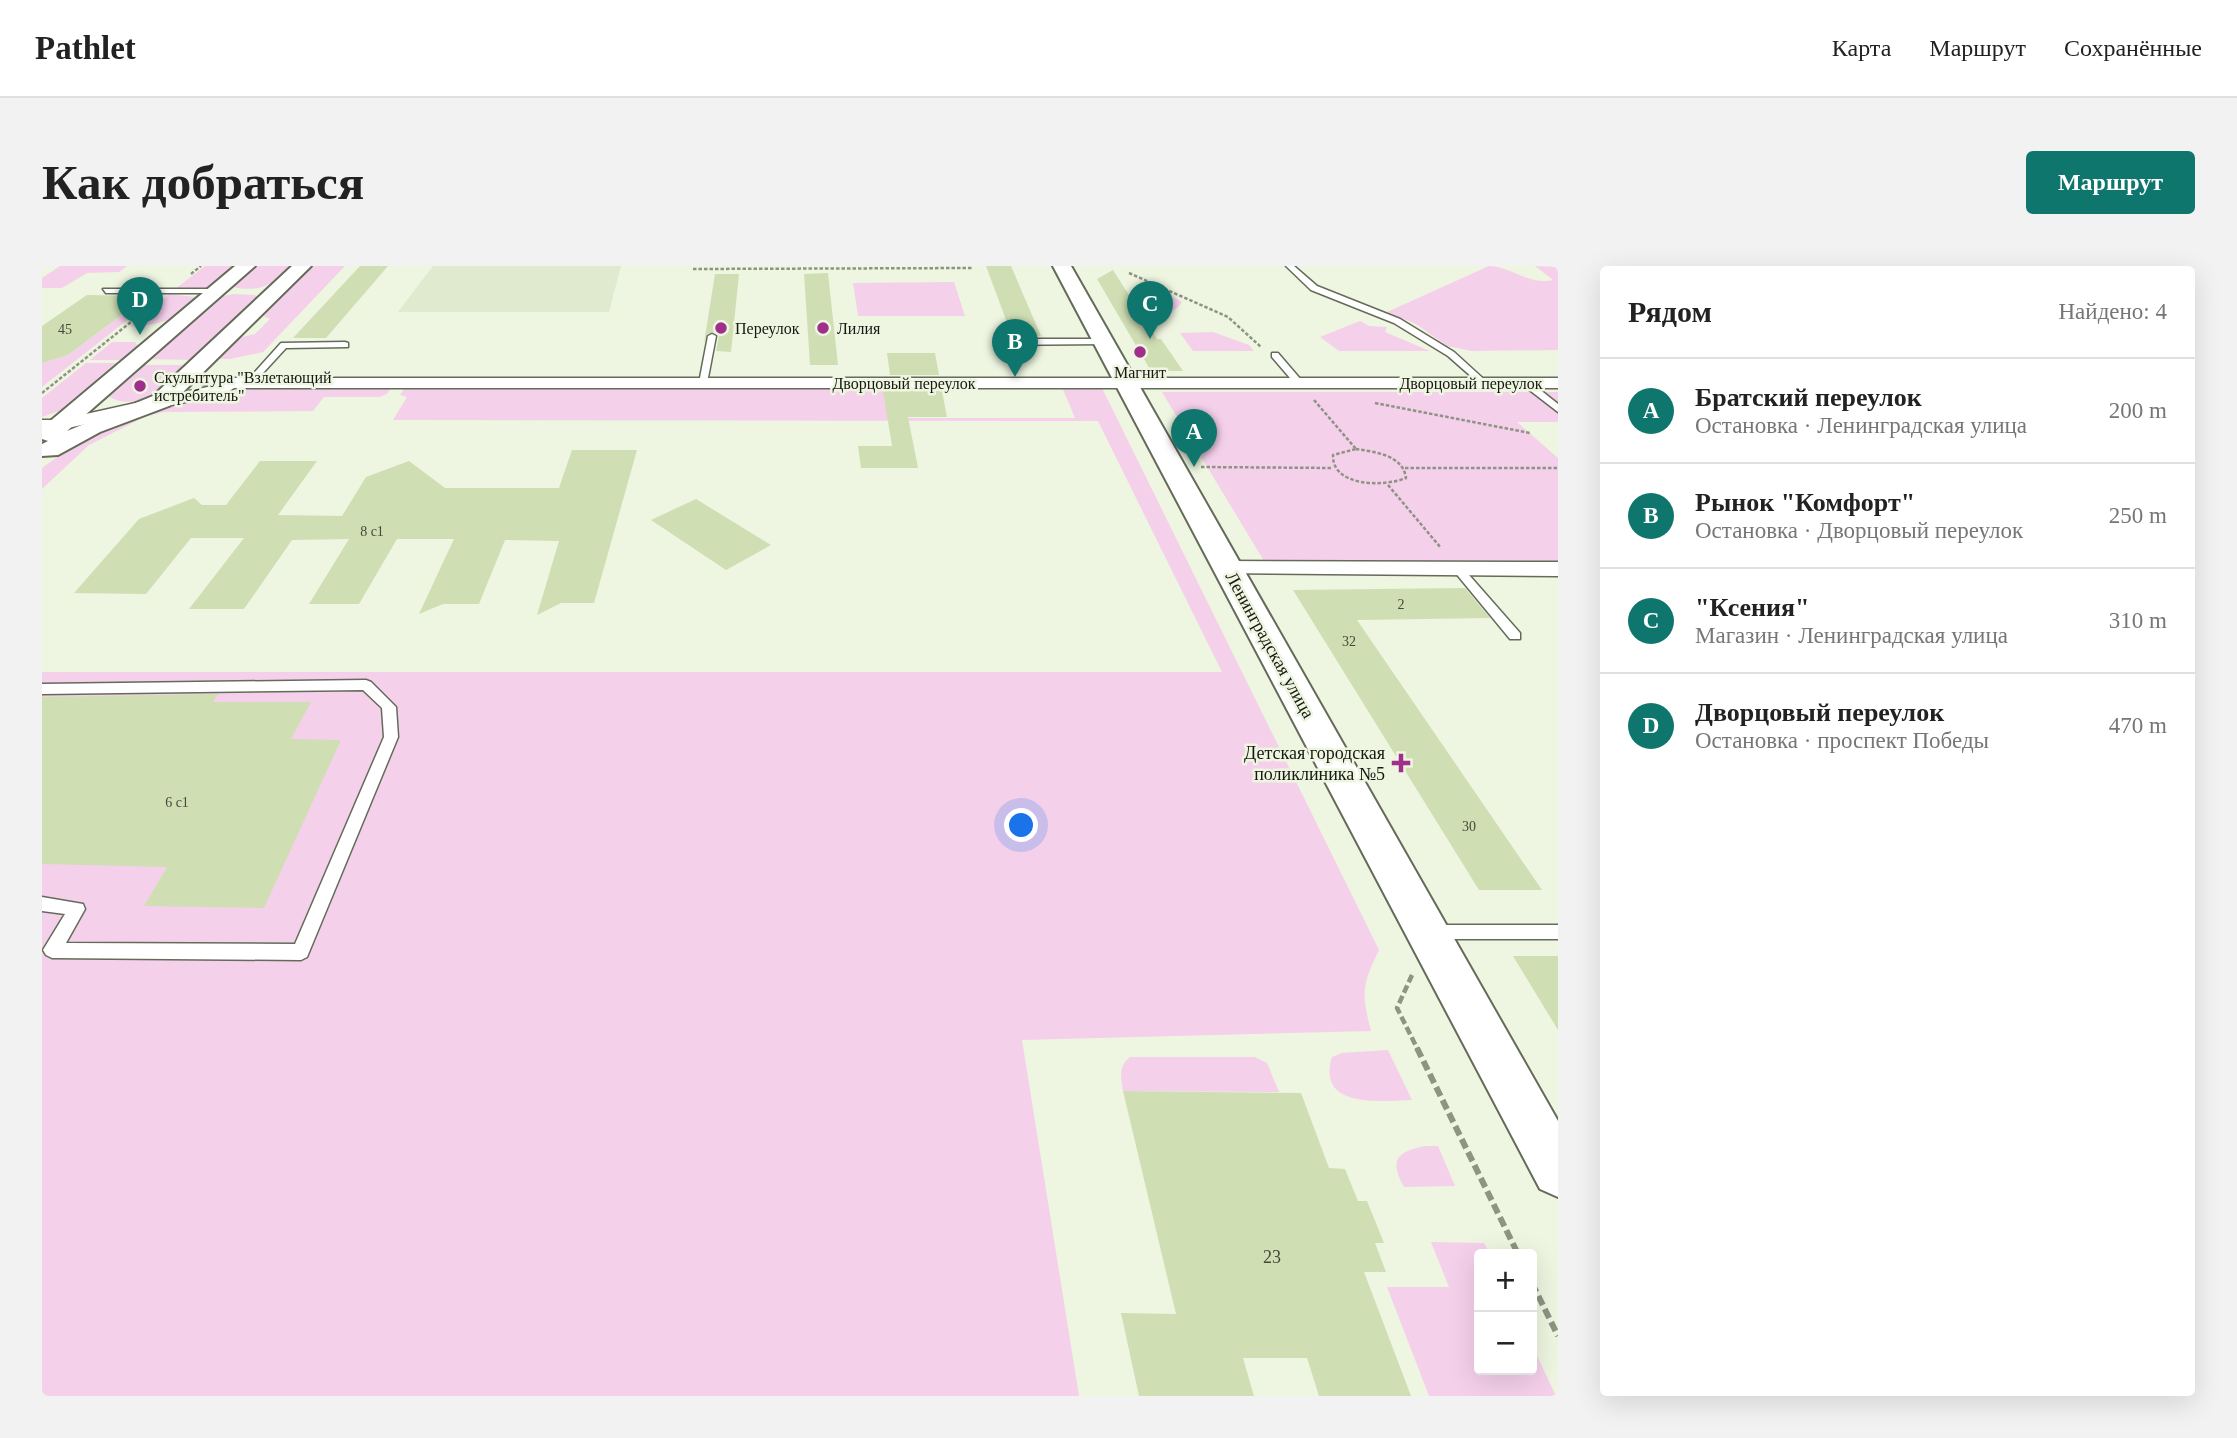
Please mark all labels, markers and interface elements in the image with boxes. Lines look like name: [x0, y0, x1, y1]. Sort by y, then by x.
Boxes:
text: Pathlet: [35, 30, 136, 66]
text: Карта: [1832, 35, 1891, 61]
text: Маршрут: [1929, 35, 2026, 61]
text: Сохранённые: [2064, 35, 2202, 61]
button: Маршрут: [2026, 151, 2195, 214]
text: Как добраться: [42, 155, 364, 210]
pin: D: [117, 277, 163, 335]
pin: C: [1127, 281, 1173, 339]
text: Рядом: [1628, 295, 1712, 328]
text: Найдено: 4: [2059, 299, 2167, 324]
pin: B: [992, 319, 1038, 377]
marker: Переулок: [713, 320, 729, 336]
place label: Переулок: [735, 320, 800, 338]
marker: Лилия: [815, 320, 831, 336]
place label: Лилия: [837, 320, 881, 337]
house number: 45: [58, 322, 72, 337]
marker: Магнит: [1132, 344, 1148, 360]
place label: Магнит: [1114, 364, 1166, 381]
place label: Скульптура "Взлетающий истребитель": [154, 369, 332, 405]
street label: Дворцовый переулок: [832, 375, 976, 393]
street label: Дворцовый переулок: [1399, 375, 1543, 393]
marker: Скульптура "Взлетающий истребитель": [132, 378, 148, 394]
text: Братский переулок: [1695, 383, 1922, 412]
text: A: [1643, 398, 1659, 423]
text: 200 m: [2109, 398, 2167, 423]
pin: A: [1171, 409, 1217, 467]
text: Остановка · Ленинградская улица: [1695, 413, 2027, 438]
text: Рынок "Комфорт": [1695, 488, 1915, 517]
text: B: [1643, 503, 1659, 528]
text: 250 m: [2109, 503, 2167, 528]
text: Остановка · Дворцовый переулок: [1695, 518, 2023, 543]
house number: 8 с1: [360, 524, 384, 539]
street label: Ленинградская улица: [1221, 568, 1319, 722]
text: "Ксения": [1695, 593, 1810, 622]
house number: 2: [1398, 597, 1405, 612]
text: C: [1643, 608, 1659, 633]
text: 310 m: [2109, 608, 2167, 633]
text: Магазин · Ленинградская улица: [1695, 623, 2008, 648]
house number: 32: [1342, 634, 1356, 649]
text: Дворцовый переулок: [1695, 698, 1944, 727]
text: D: [1643, 713, 1659, 738]
text: 470 m: [2109, 713, 2167, 738]
text: Остановка · проспект Победы: [1695, 728, 1989, 753]
place label: Детская городская поликлиника №5: [1244, 743, 1385, 784]
marker: Детская городская поликлиника №5: [1391, 753, 1411, 773]
house number: 6 с1: [165, 795, 189, 810]
your location: [1004, 808, 1038, 842]
house number: 30: [1462, 819, 1476, 834]
house number: 23: [1263, 1247, 1281, 1267]
map controls: [1474, 1249, 1537, 1375]
button: +: [1474, 1249, 1537, 1312]
button: −: [1474, 1312, 1537, 1375]

